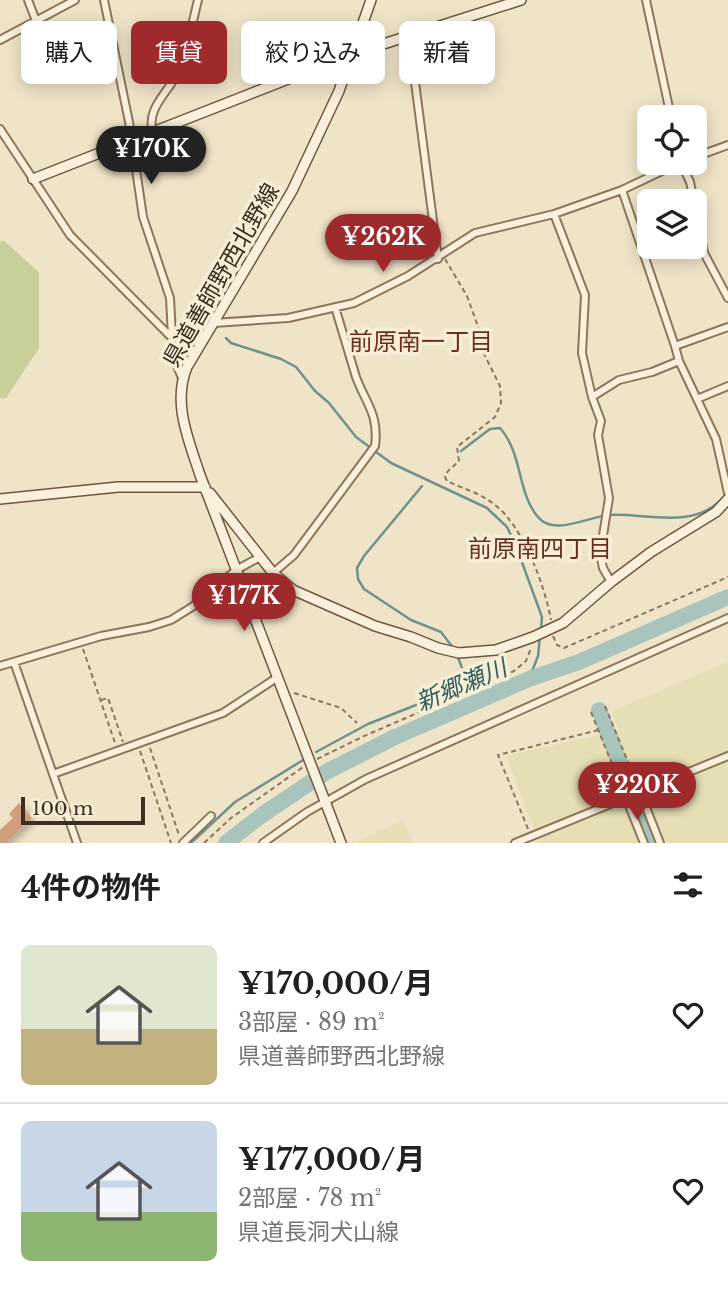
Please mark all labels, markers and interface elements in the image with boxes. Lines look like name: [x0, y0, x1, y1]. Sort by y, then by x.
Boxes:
chip: 購入: [21, 21, 117, 84]
chip: 賃貸: [131, 21, 227, 84]
chip: 絞り込み: [241, 21, 385, 84]
chip: 新着: [399, 21, 495, 84]
map controls: [637, 105, 707, 259]
button: locate: [637, 105, 707, 175]
pin: ¥170K: [102, 127, 200, 186]
text: ¥170K: [112, 135, 190, 163]
street label: 県道善師野西北野線: [157, 178, 285, 372]
button: layers: [637, 189, 707, 259]
pin: ¥262K: [334, 215, 432, 274]
text: ¥262K: [341, 223, 425, 251]
district label: 前原南一丁目: [349, 327, 493, 356]
district label: 前原南四丁目: [468, 534, 612, 563]
pin: ¥177K: [195, 574, 293, 633]
text: ¥177K: [208, 582, 280, 610]
water label: 新郷瀬川: [411, 652, 514, 717]
pin: ¥220K: [588, 762, 686, 822]
text: ¥220K: [594, 771, 680, 799]
scale bar: [21, 794, 145, 826]
text: 100 m: [32, 797, 93, 820]
icon: filters: [669, 866, 707, 904]
text: 4件の物件: [21, 869, 161, 906]
text: ¥170,000/月: [238, 965, 434, 1002]
icon: home: [77, 973, 161, 1057]
icon: heart: [669, 996, 707, 1034]
text: 3部屋 · 89 m²: [238, 1008, 385, 1036]
text: 県道善師野西北野線: [238, 1042, 445, 1070]
text: ¥177,000/月: [238, 1141, 425, 1178]
icon: home: [77, 1149, 161, 1233]
icon: heart: [669, 1172, 707, 1210]
text: 2部屋 · 78 m²: [238, 1184, 381, 1212]
text: 県道長洞犬山線: [238, 1218, 399, 1246]

